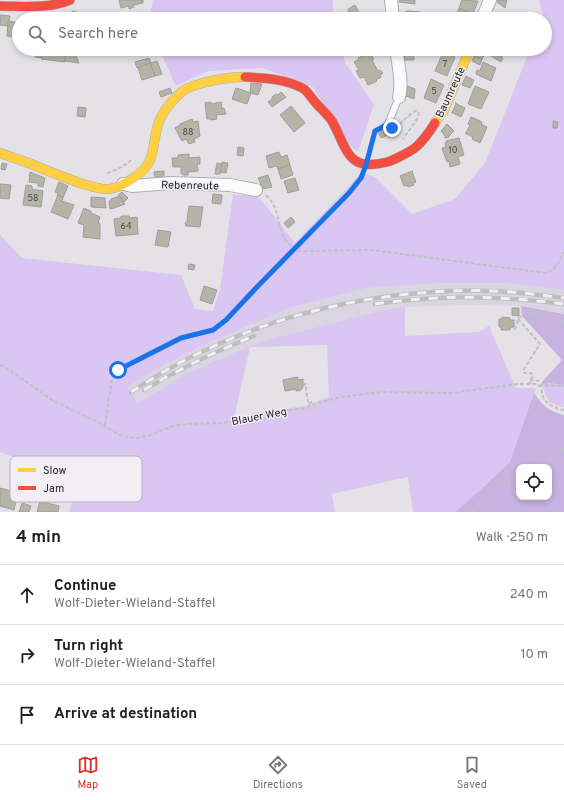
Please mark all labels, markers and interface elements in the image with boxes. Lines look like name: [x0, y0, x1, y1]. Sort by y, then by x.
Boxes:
search box: [12, 12, 552, 56]
icon: search: [26, 23, 48, 45]
text: Search here: [58, 25, 138, 44]
house number: 7: [443, 59, 448, 70]
street label: Baumreute: [433, 65, 469, 120]
house number: 5: [431, 86, 437, 97]
route end: [383, 119, 401, 137]
house number: 88: [183, 127, 194, 138]
house number: 10: [448, 145, 458, 156]
street label: Rebenreute: [161, 178, 219, 194]
house number: 58: [27, 193, 39, 204]
house number: 64: [121, 221, 132, 232]
route start: [109, 361, 127, 379]
street label: Blauer Weg: [230, 405, 288, 429]
legend: [10, 456, 142, 502]
text: Slow: [43, 464, 66, 478]
map controls: [516, 464, 552, 500]
button: locate: [516, 464, 552, 500]
text: Jam: [43, 482, 64, 496]
text: 4 min: [16, 527, 61, 549]
text: Walk · 250 m: [476, 530, 548, 546]
text: Continue: [54, 577, 116, 596]
icon: ahead: [16, 584, 38, 606]
text: 240 m: [510, 587, 548, 603]
text: Wolf-Dieter-Wieland-Staffel: [54, 596, 215, 612]
text: Turn right: [54, 637, 123, 656]
icon: right: [16, 644, 38, 666]
text: 10 m: [521, 647, 548, 663]
text: Wolf-Dieter-Wieland-Staffel: [54, 656, 215, 672]
icon: arrive: [16, 704, 38, 726]
text: Arrive at destination: [54, 705, 197, 724]
tab: Map: [77, 754, 99, 792]
tab: Directions: [253, 754, 303, 792]
tab: Saved: [457, 754, 487, 792]

